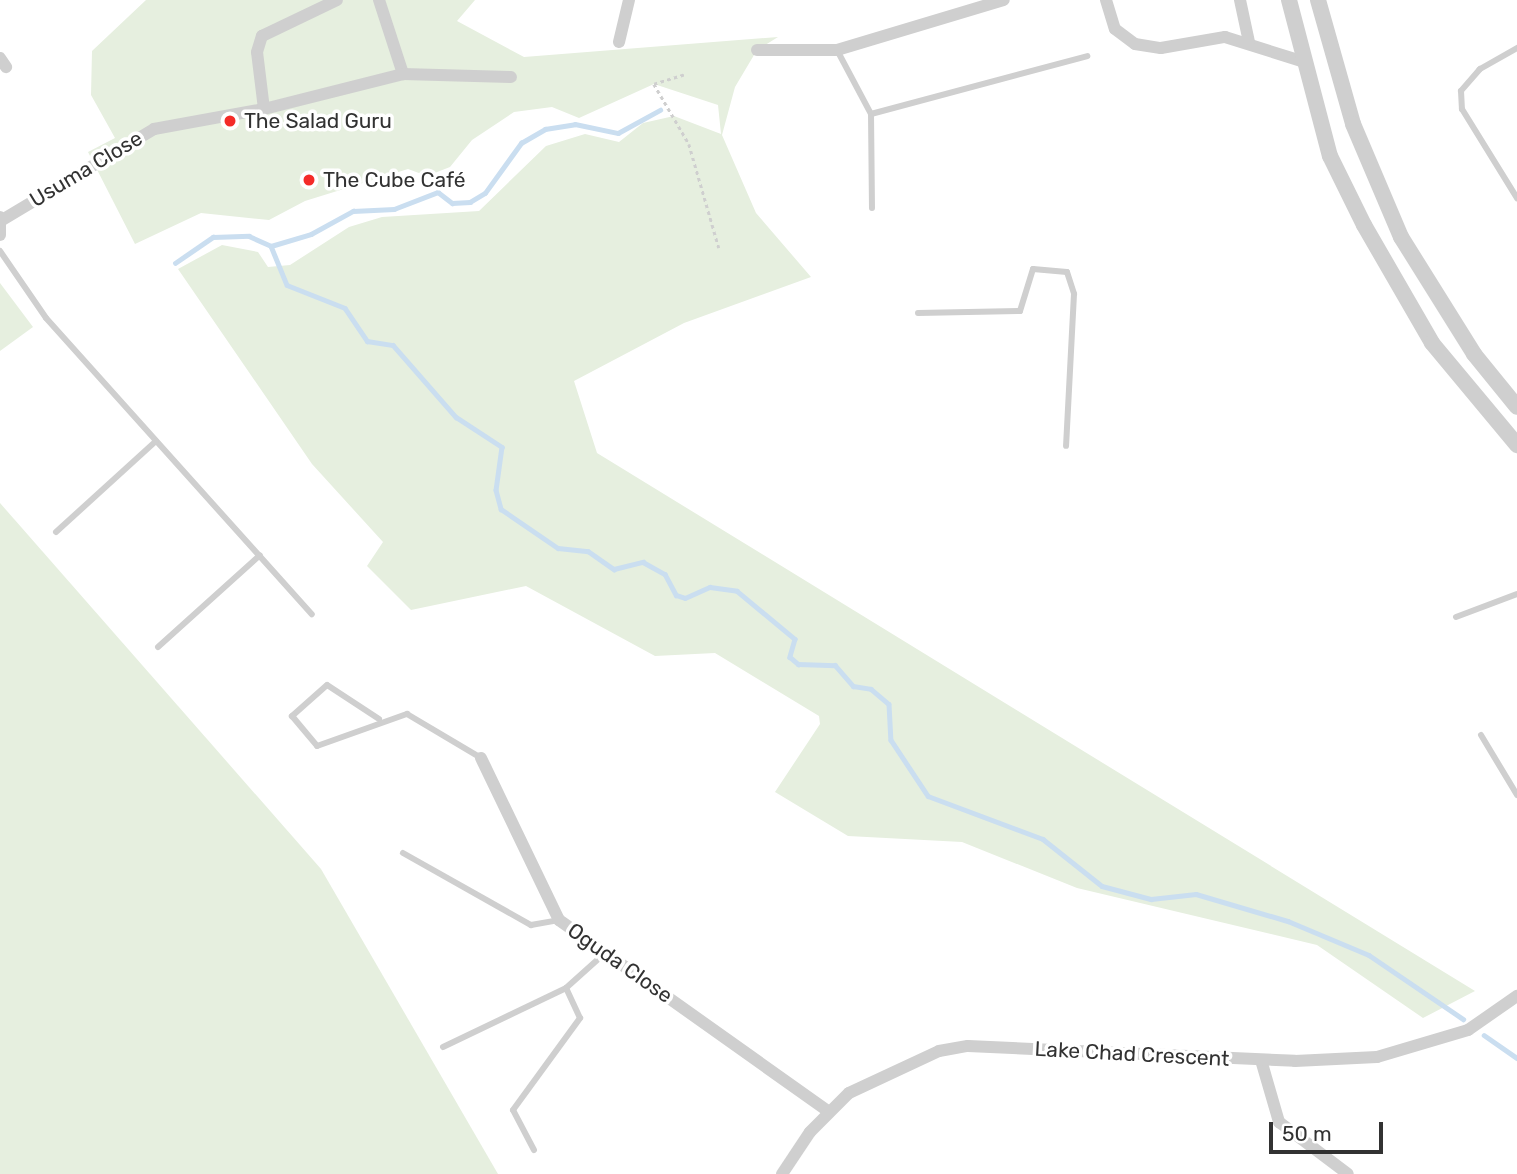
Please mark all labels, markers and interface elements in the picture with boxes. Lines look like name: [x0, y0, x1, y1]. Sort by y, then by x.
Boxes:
place label: The Salad Guru: [244, 108, 392, 134]
marker: The Salad Guru: [222, 113, 238, 129]
street label: Usuma Close: [25, 125, 147, 213]
place label: The Cube Café: [323, 167, 466, 193]
marker: The Cube Café: [301, 172, 317, 188]
street label: Oguda Close: [563, 918, 677, 1008]
street label: Lake Chad Crescent: [1034, 1036, 1230, 1072]
scale bar: [1272, 1108, 1386, 1152]
text: 50 m: [1282, 1121, 1332, 1146]

